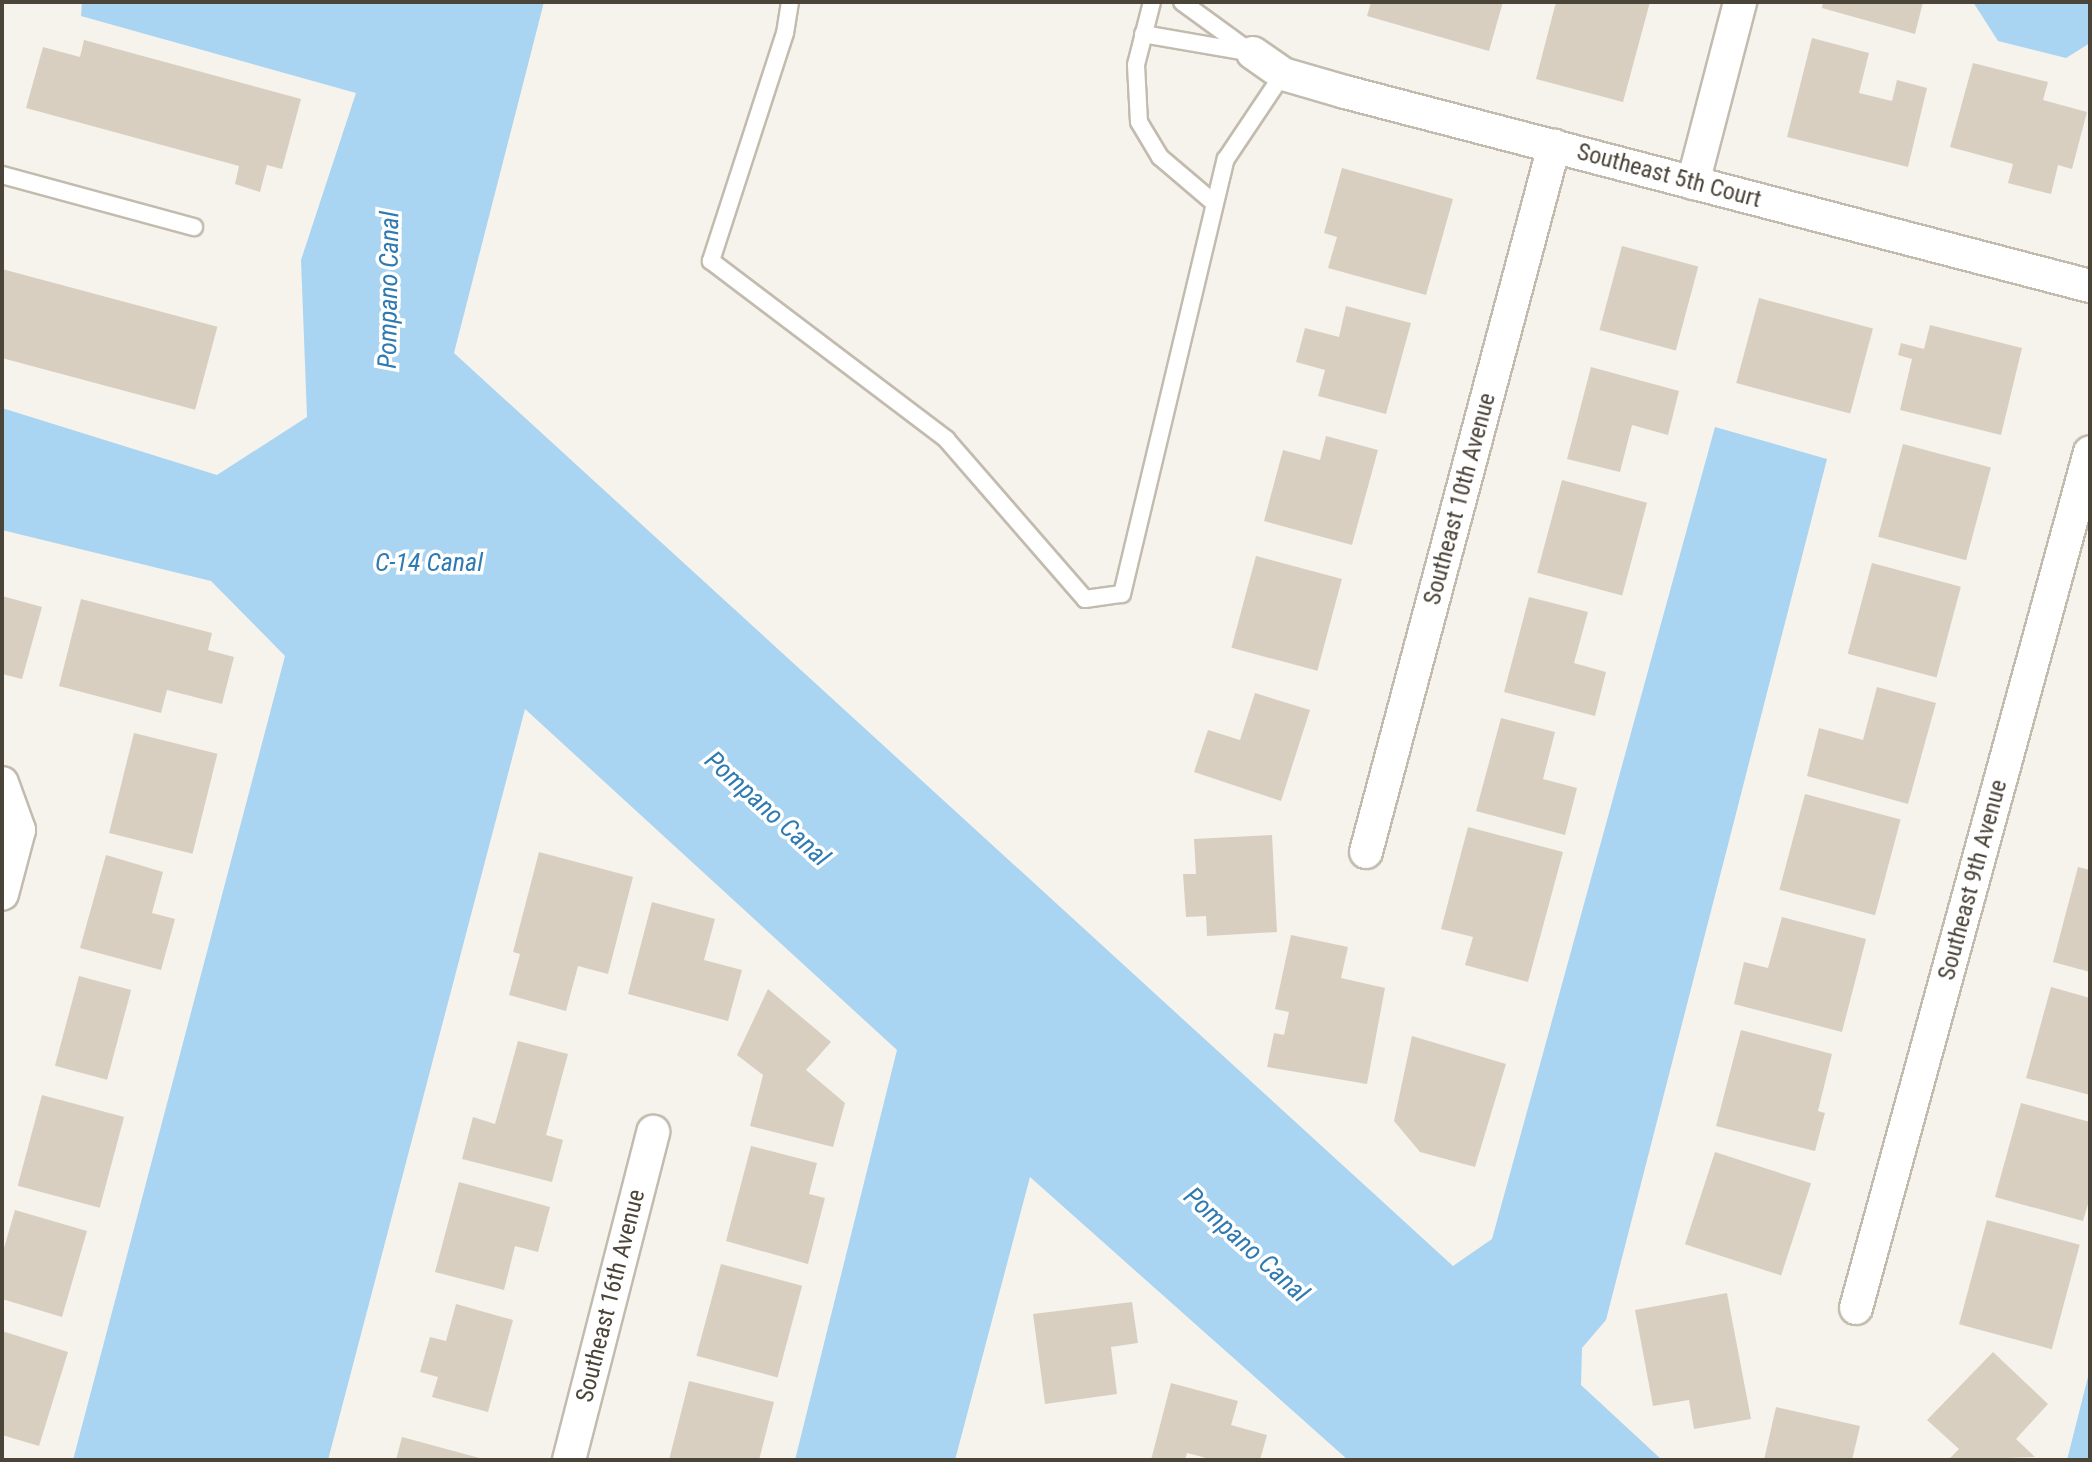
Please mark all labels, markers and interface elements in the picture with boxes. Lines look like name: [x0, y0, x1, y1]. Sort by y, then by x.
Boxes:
street label: Southeast 5th Court: [1574, 138, 1764, 214]
water label: Pompano Canal: [372, 211, 406, 369]
street label: Southeast 10th Avenue: [1418, 390, 1502, 608]
water label: C-14 Canal: [375, 547, 483, 579]
water label: Pompano Canal: [698, 745, 836, 873]
street label: Southeast 9th Avenue: [1932, 777, 2014, 983]
water label: Pompano Canal: [1177, 1181, 1315, 1309]
street label: Southeast 16th Avenue: [571, 1187, 651, 1405]

